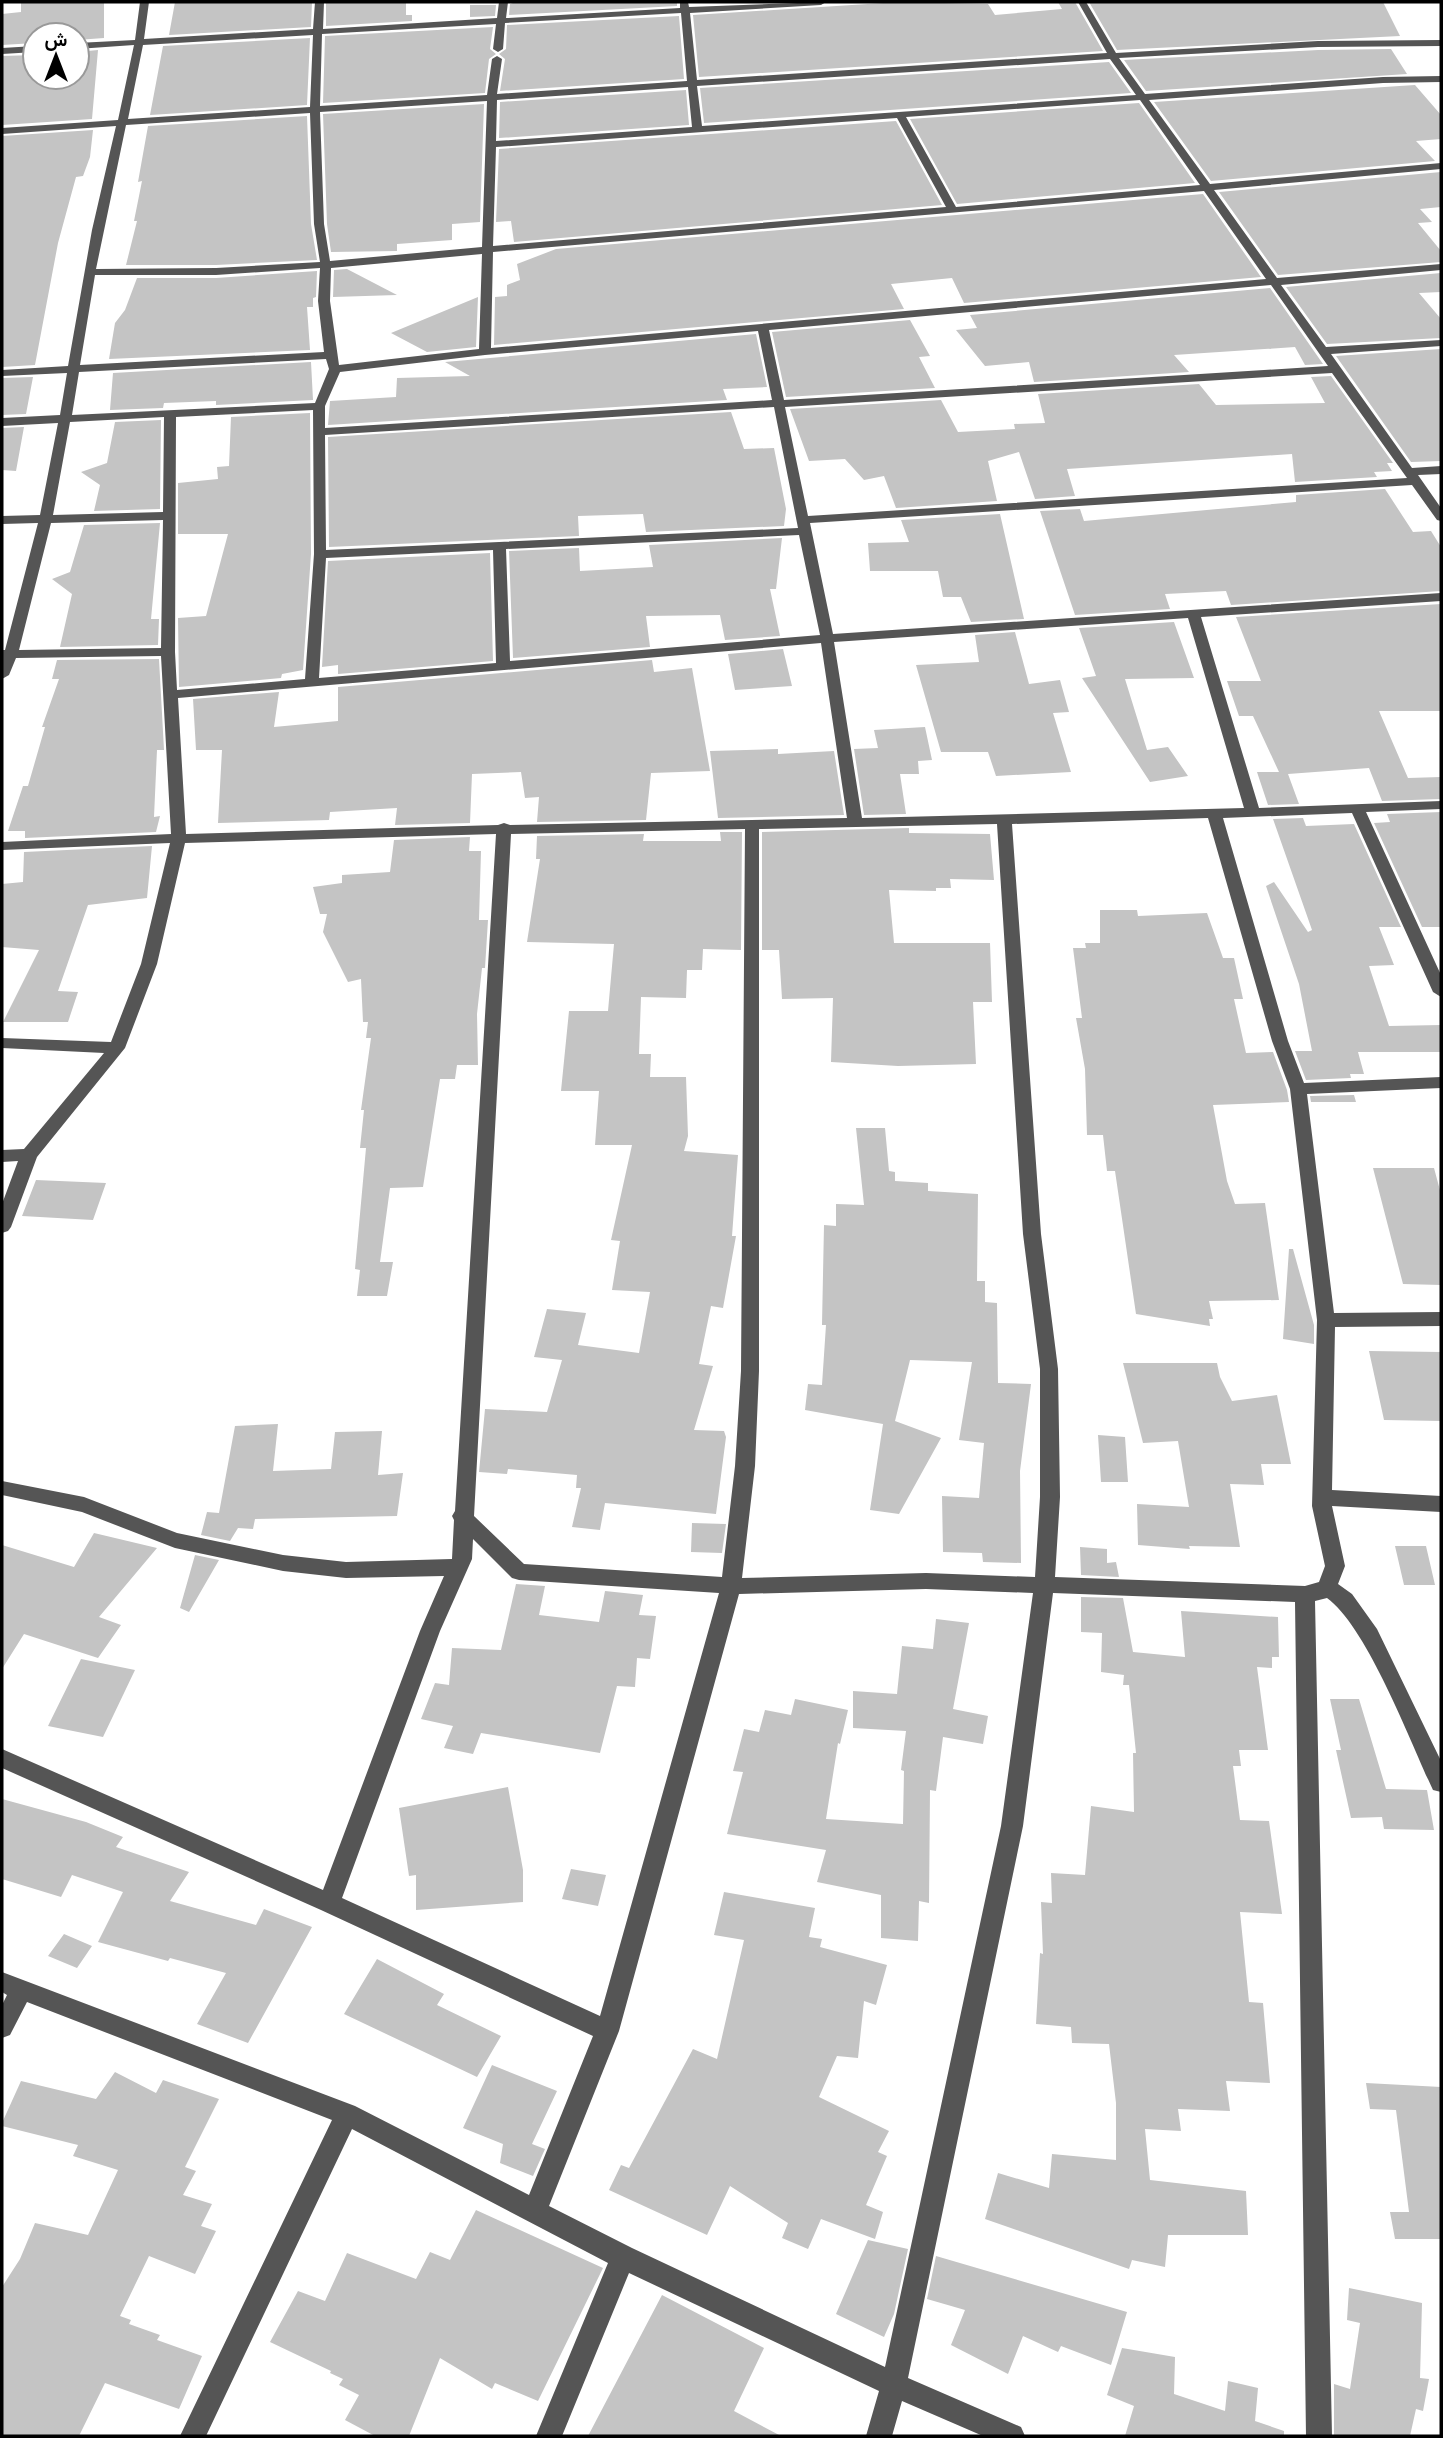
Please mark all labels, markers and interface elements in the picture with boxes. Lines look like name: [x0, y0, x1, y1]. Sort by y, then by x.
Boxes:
north arrow: [21, 21, 91, 91]
text: ش: [45, 27, 68, 51]

